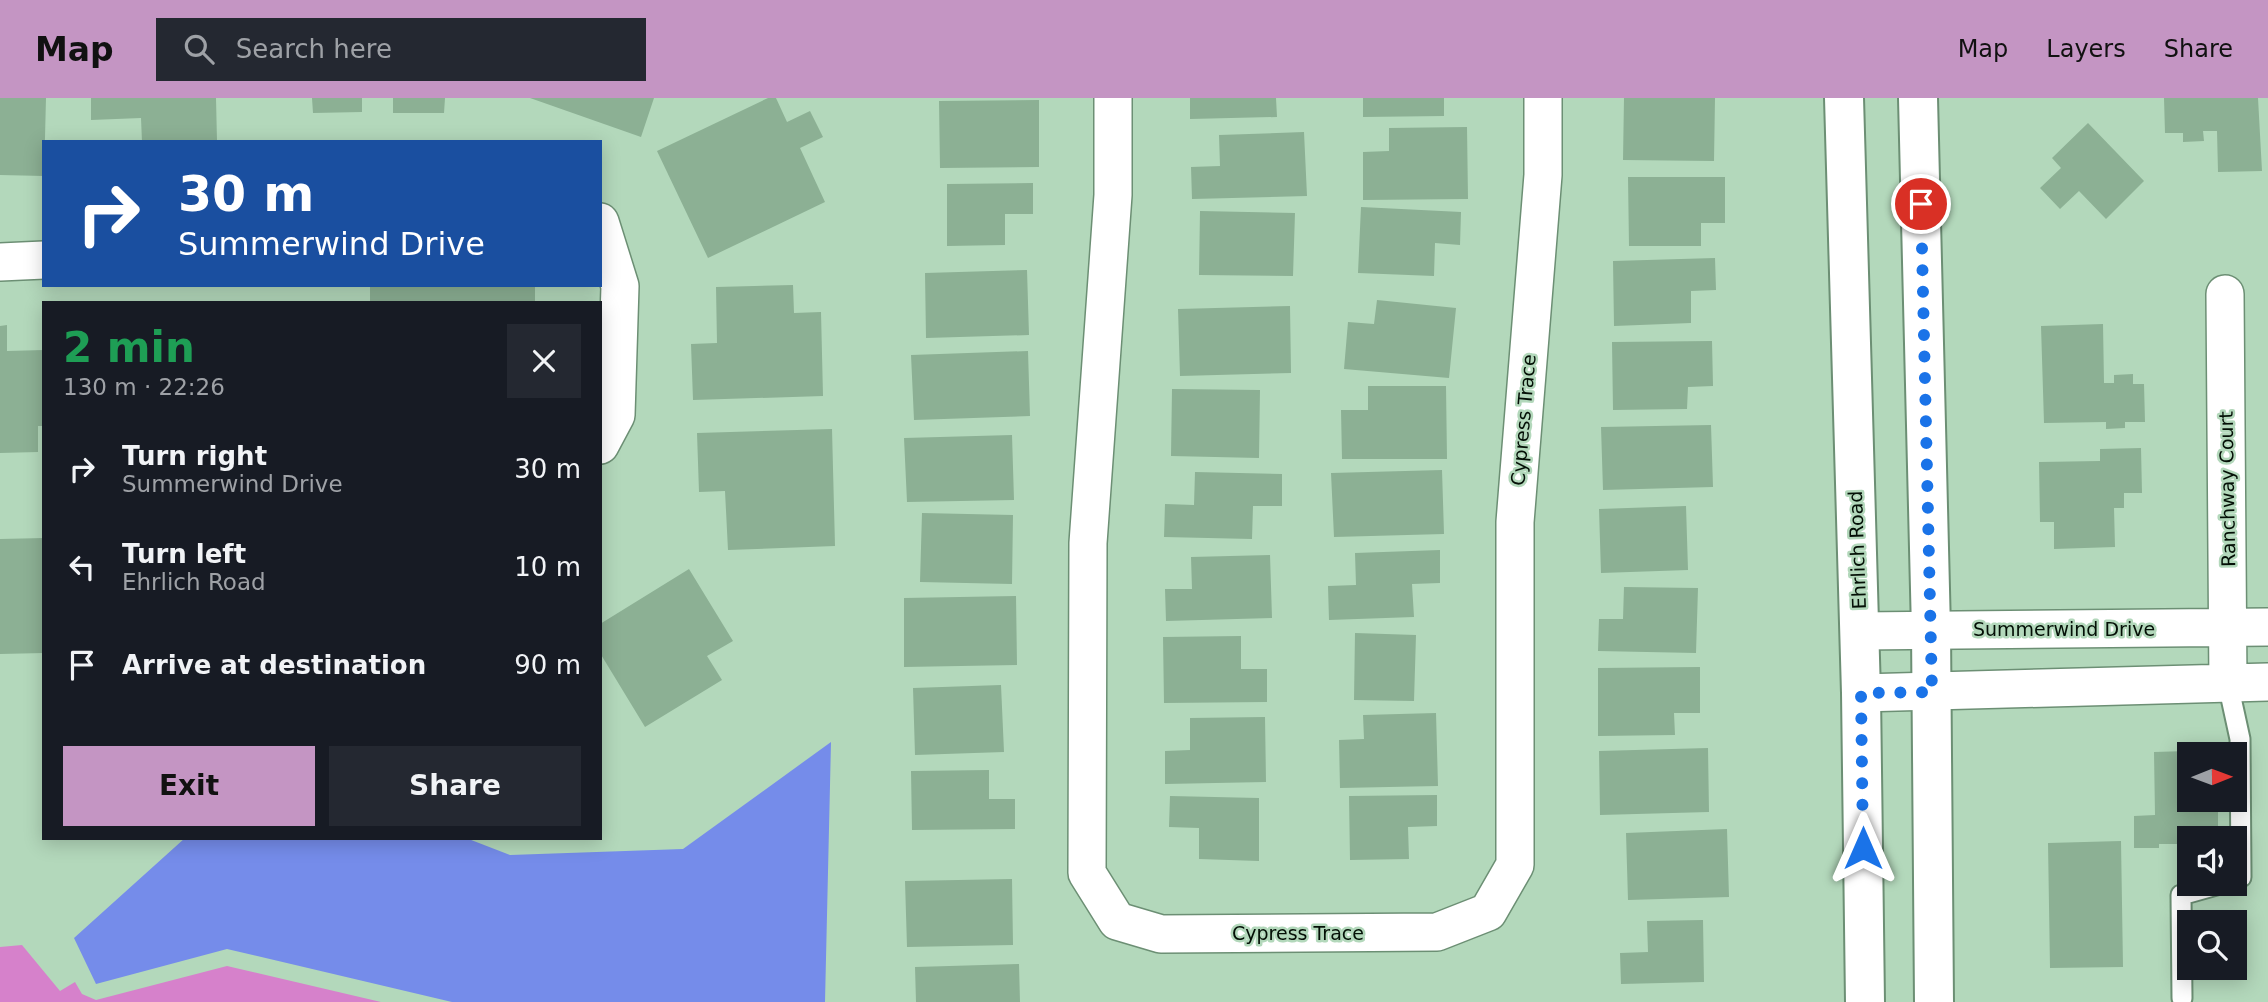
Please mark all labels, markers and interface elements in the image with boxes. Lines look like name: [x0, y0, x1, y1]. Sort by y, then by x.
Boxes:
search box: [156, 18, 646, 81]
text: Map: [35, 30, 114, 69]
icon: search: [180, 30, 218, 68]
text: Search here: [236, 34, 392, 64]
text: Map: [1958, 35, 2008, 63]
text: Layers: [2046, 35, 2126, 63]
text: Share: [2164, 35, 2233, 63]
text: 30 m: [178, 166, 314, 223]
icon: right: [63, 168, 154, 259]
pin: [1891, 174, 1951, 234]
icon: arrive: [1902, 185, 1940, 223]
text: Summerwind Drive: [178, 225, 485, 263]
text: 2 min: [63, 323, 195, 372]
button: close: [507, 324, 581, 398]
street label: Cypress Trace: [1506, 353, 1540, 487]
text: 130 m · 22:26: [63, 374, 225, 400]
street label: Ranchway Court: [2215, 411, 2239, 567]
text: Turn right: [122, 441, 267, 471]
icon: right: [63, 450, 101, 488]
text: 30 m: [514, 454, 581, 484]
text: Summerwind Drive: [122, 471, 343, 497]
street label: Ehrlich Road: [1844, 490, 1870, 610]
text: Turn left: [122, 539, 246, 569]
icon: left: [63, 548, 101, 586]
text: 10 m: [514, 552, 581, 582]
text: Ehrlich Road: [122, 569, 266, 595]
street label: Summerwind Drive: [1973, 618, 2155, 640]
icon: arrive: [63, 646, 101, 684]
text: Arrive at destination: [122, 650, 426, 680]
text: 90 m: [514, 650, 581, 680]
north arrow: [2177, 742, 2247, 812]
map controls: [2177, 742, 2247, 980]
button: Exit: [63, 746, 315, 826]
button: Share: [329, 746, 581, 826]
position arrow: [1826, 811, 1900, 885]
button: sound: [2177, 826, 2247, 896]
button: search: [2177, 910, 2247, 980]
street label: Cypress Trace: [1232, 922, 1364, 944]

